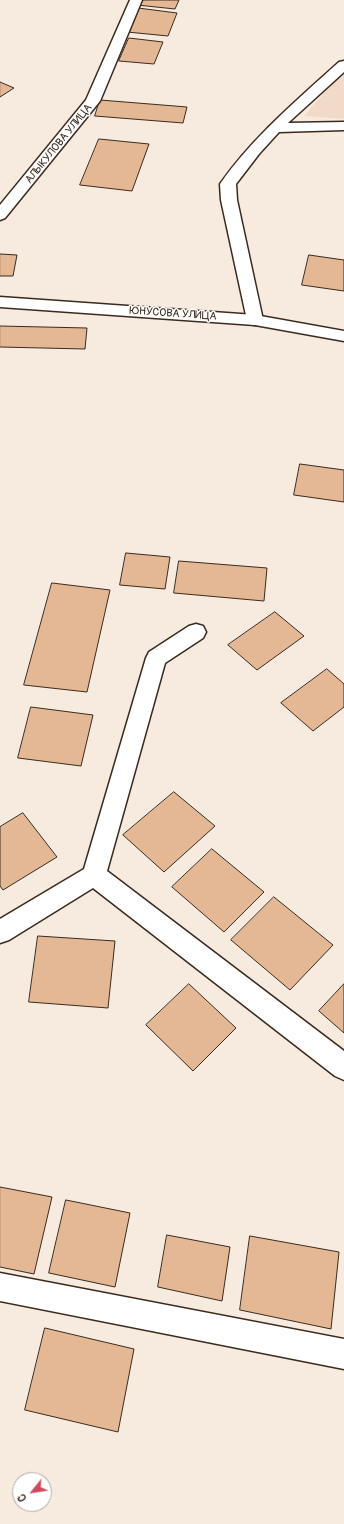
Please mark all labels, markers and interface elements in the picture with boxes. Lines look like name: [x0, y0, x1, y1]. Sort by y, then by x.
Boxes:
street label: АЛЫКУЛОВА УЛИЦА: [23, 102, 95, 186]
street label: ЮНУСОВА УЛИЦА: [129, 304, 217, 324]
north arrow: [12, 1472, 52, 1512]
text: С: [15, 1492, 29, 1504]

